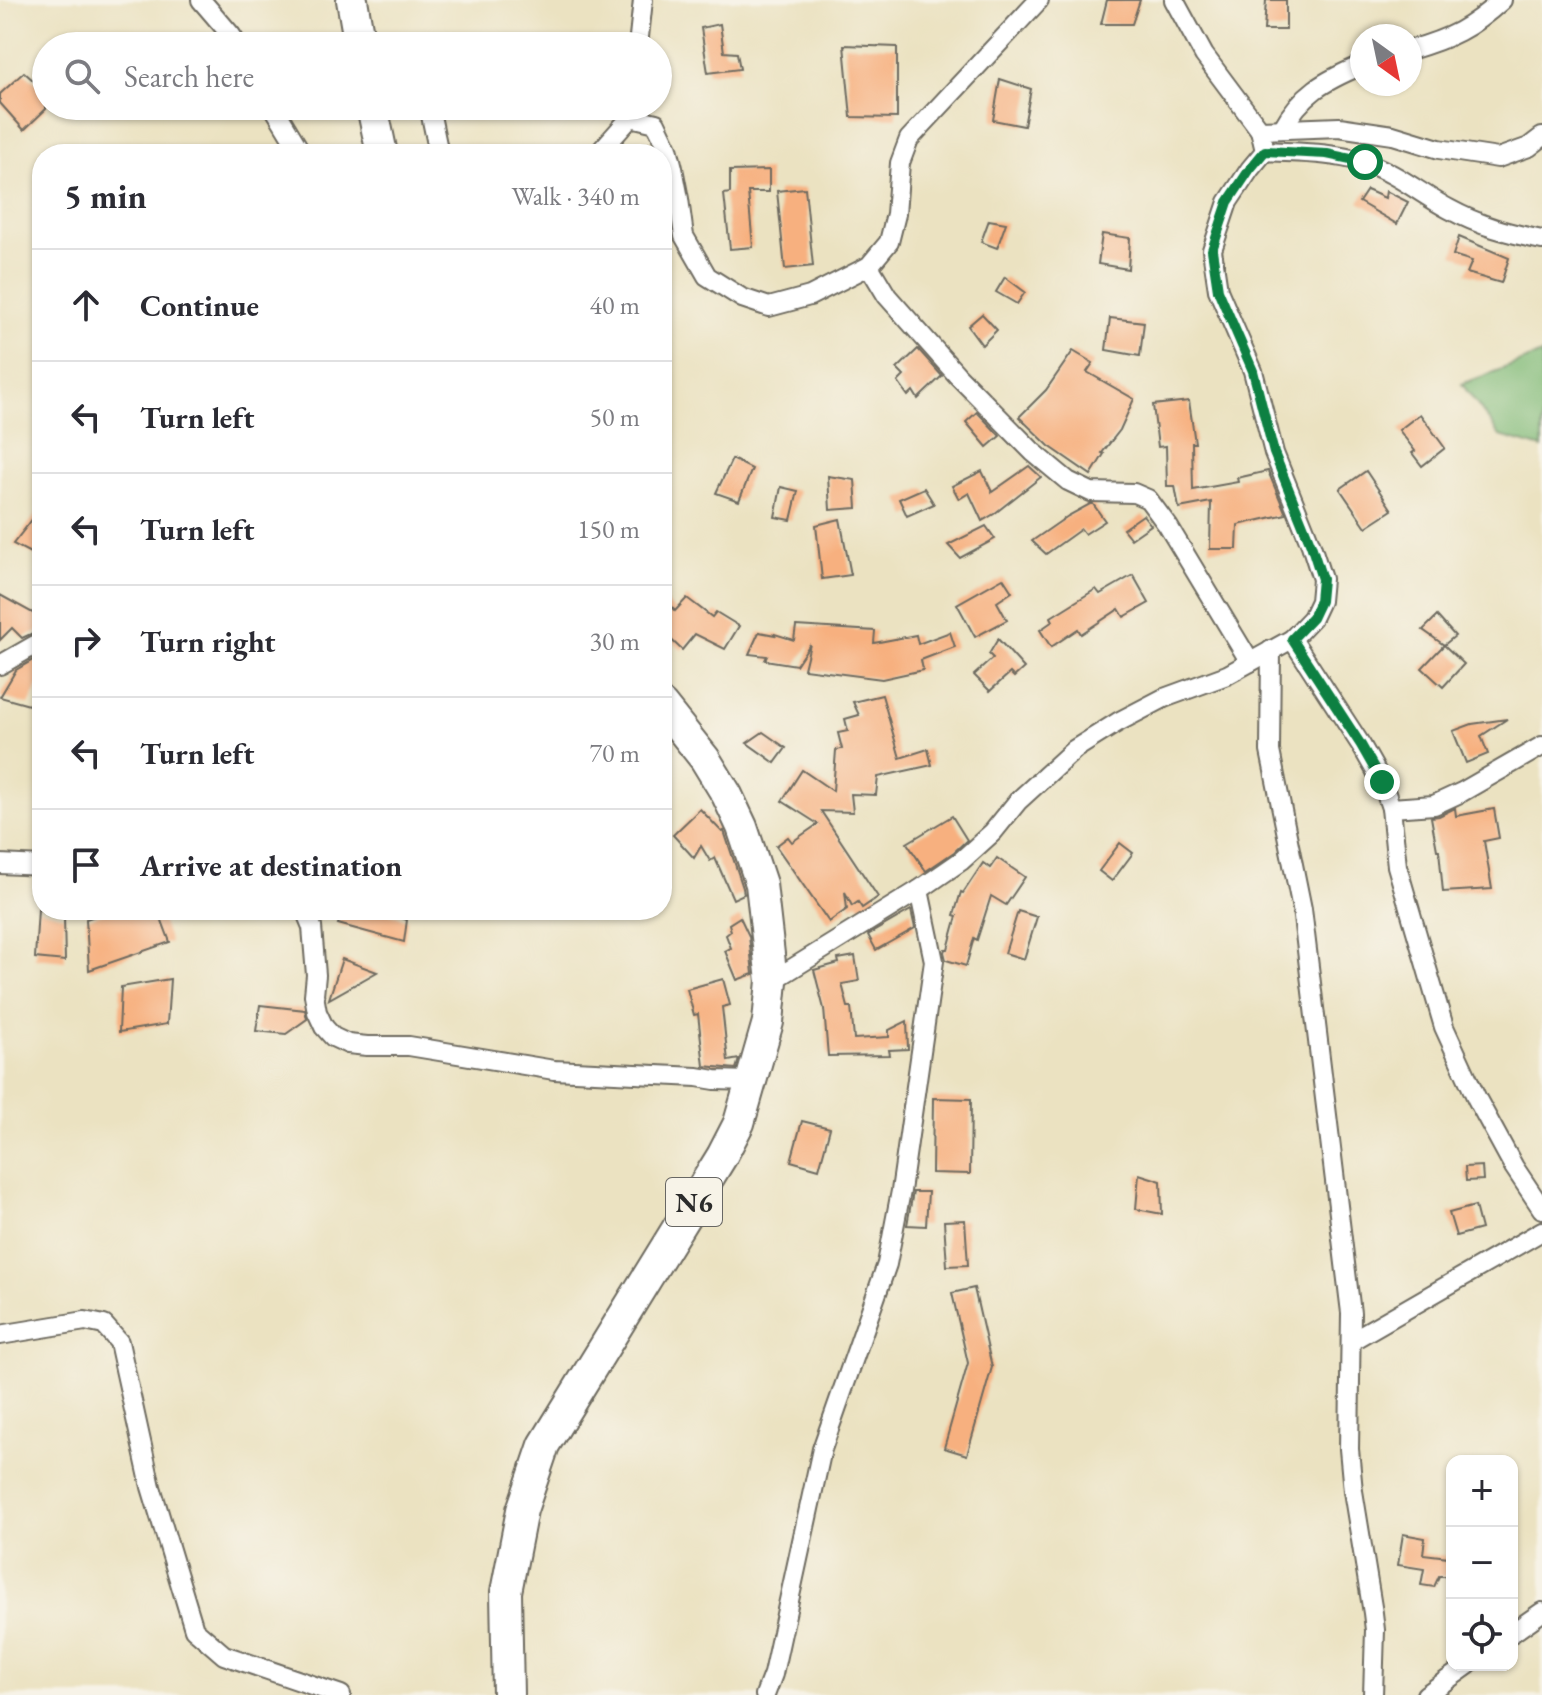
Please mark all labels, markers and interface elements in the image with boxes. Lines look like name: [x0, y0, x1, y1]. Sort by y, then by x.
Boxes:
north arrow: [1350, 24, 1422, 96]
search box: [32, 32, 672, 120]
icon: search: [60, 54, 104, 98]
text: Search here: [124, 57, 254, 96]
route start: [1347, 144, 1383, 180]
text: 5 min: [64, 174, 147, 218]
text: Walk · 340 m: [512, 179, 640, 213]
icon: ahead: [64, 283, 108, 327]
text: Continue: [140, 286, 259, 325]
text: 40 m: [590, 288, 640, 322]
icon: left: [64, 395, 108, 439]
text: Turn left: [140, 398, 254, 437]
text: 50 m: [590, 400, 640, 434]
icon: left: [64, 507, 108, 551]
text: Turn left: [140, 510, 254, 549]
text: 150 m: [577, 512, 640, 546]
icon: right: [64, 619, 108, 663]
text: Turn right: [140, 622, 276, 661]
text: 30 m: [590, 624, 640, 658]
icon: left: [64, 731, 108, 775]
text: Turn left: [140, 734, 254, 773]
text: 70 m: [590, 736, 640, 770]
route end: [1364, 764, 1400, 800]
icon: arrive: [64, 843, 108, 887]
text: Arrive at destination: [140, 846, 402, 885]
road number: N6: [666, 1178, 722, 1226]
map controls: [1446, 1455, 1518, 1671]
button: +: [1446, 1455, 1518, 1527]
button: −: [1446, 1527, 1518, 1599]
button: locate: [1446, 1599, 1518, 1671]

